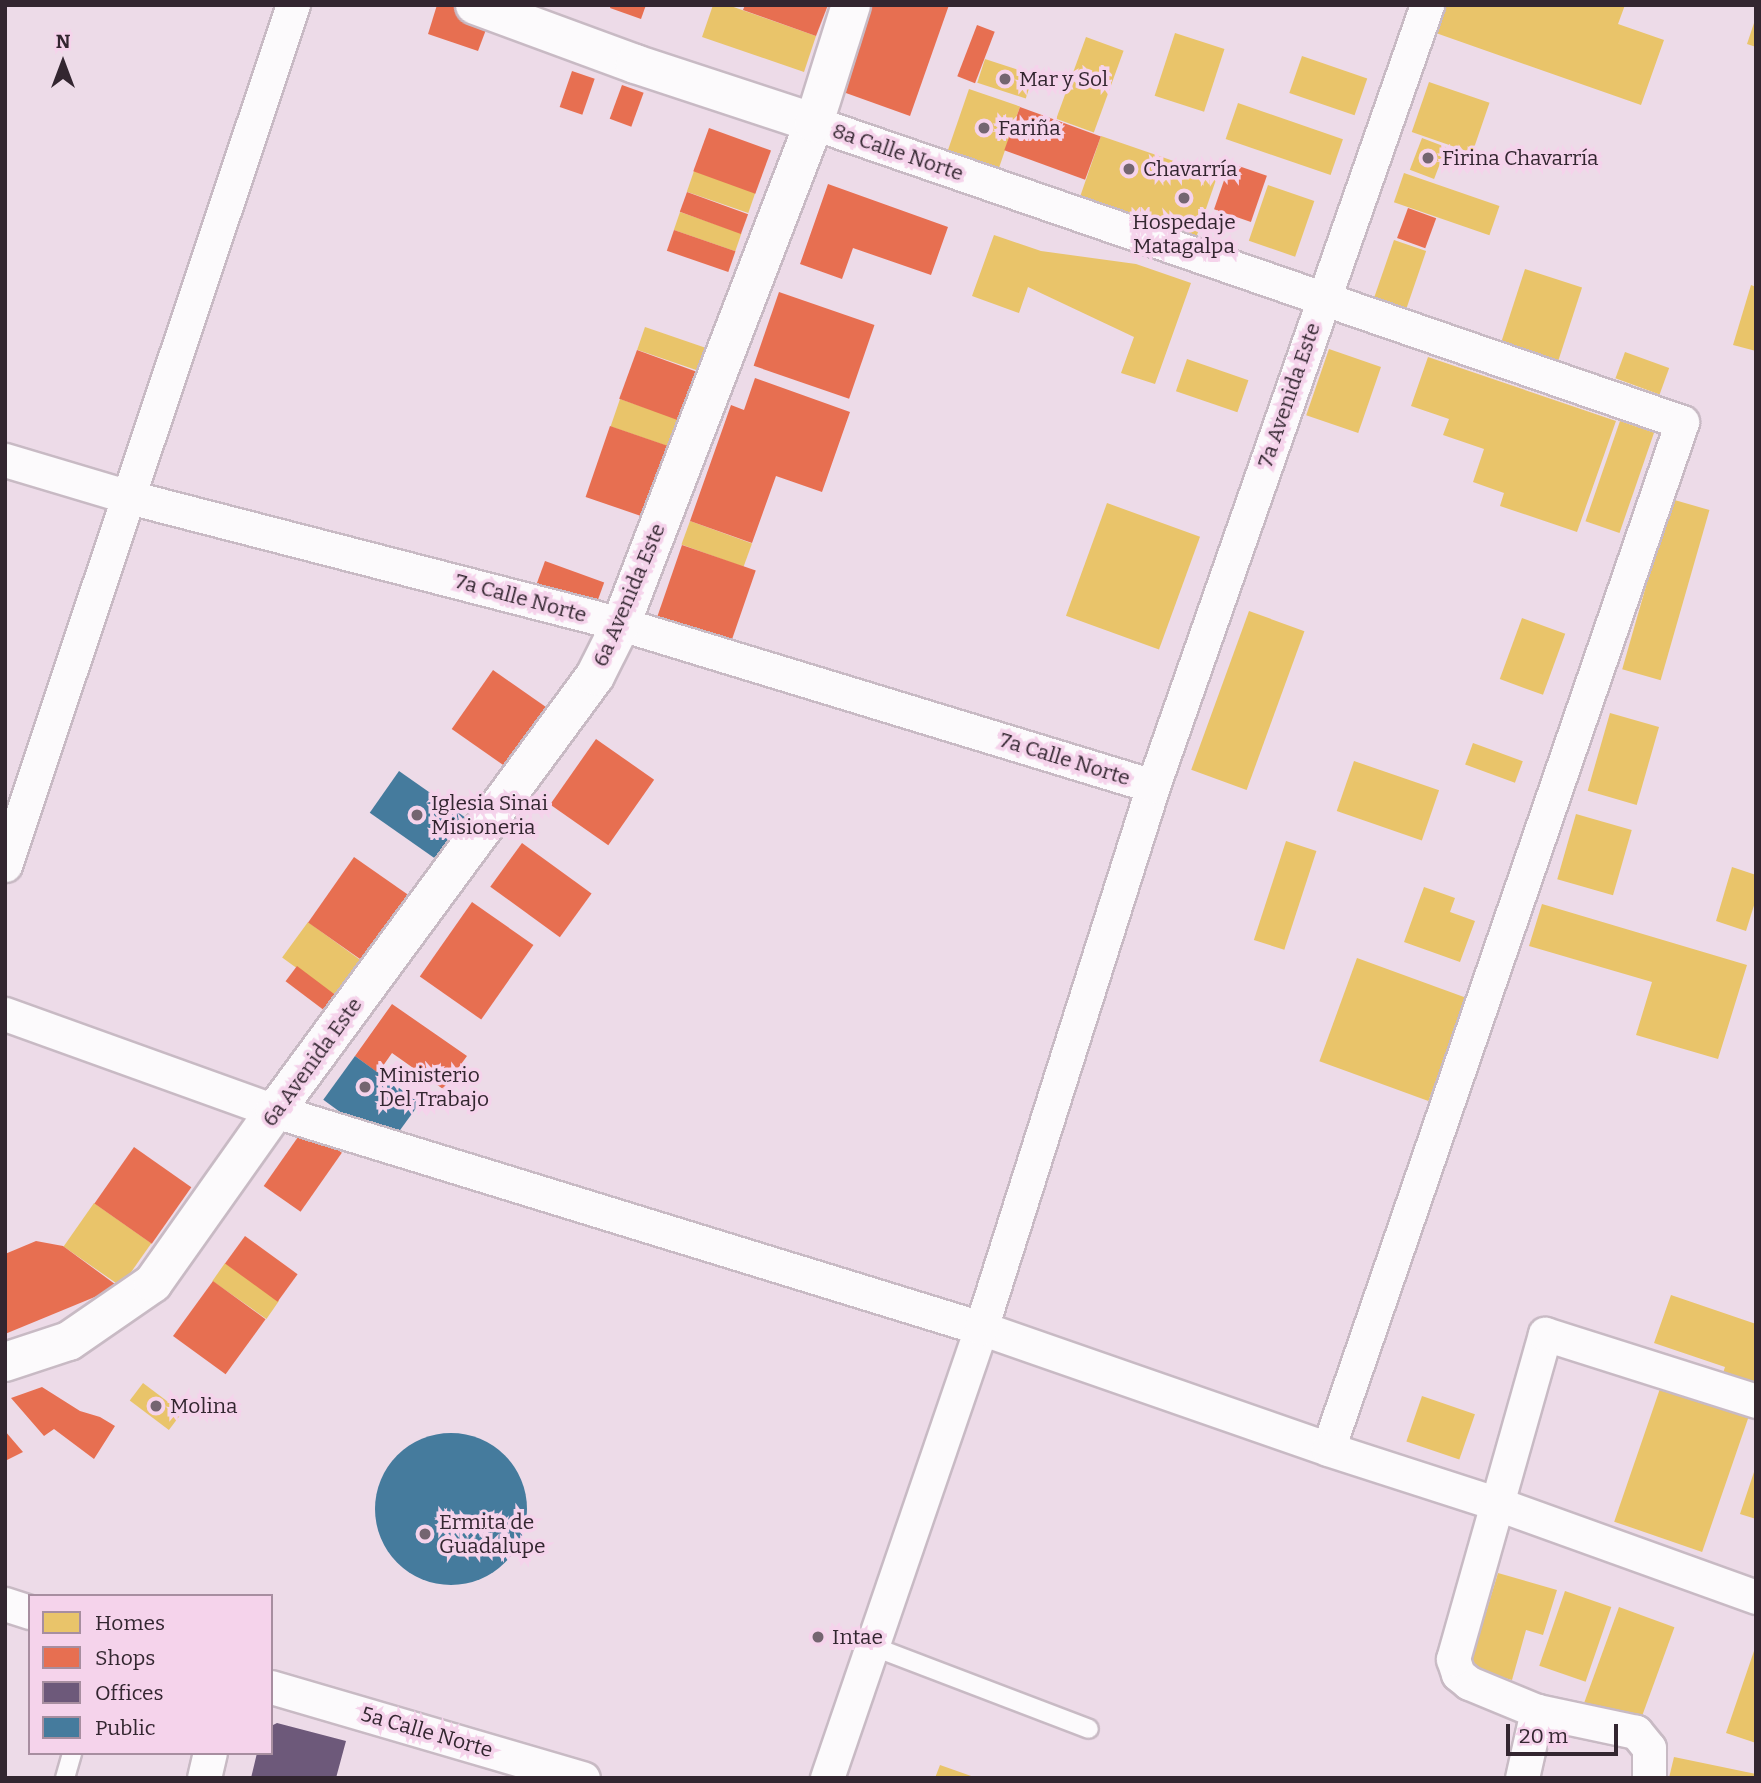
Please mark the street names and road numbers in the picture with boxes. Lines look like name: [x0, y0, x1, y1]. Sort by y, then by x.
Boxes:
street label: 8a Calle Norte: [829, 118, 967, 186]
street label: 7a Avenida Este: [1252, 319, 1326, 471]
street label: 6a Avenida Este: [588, 520, 670, 670]
street label: 7a Calle Norte: [453, 568, 589, 628]
street label: 7a Calle Norte: [997, 727, 1133, 791]
street label: 6a Avenida Este: [257, 993, 367, 1131]
street label: 5a Calle Norte: [358, 1701, 496, 1763]

